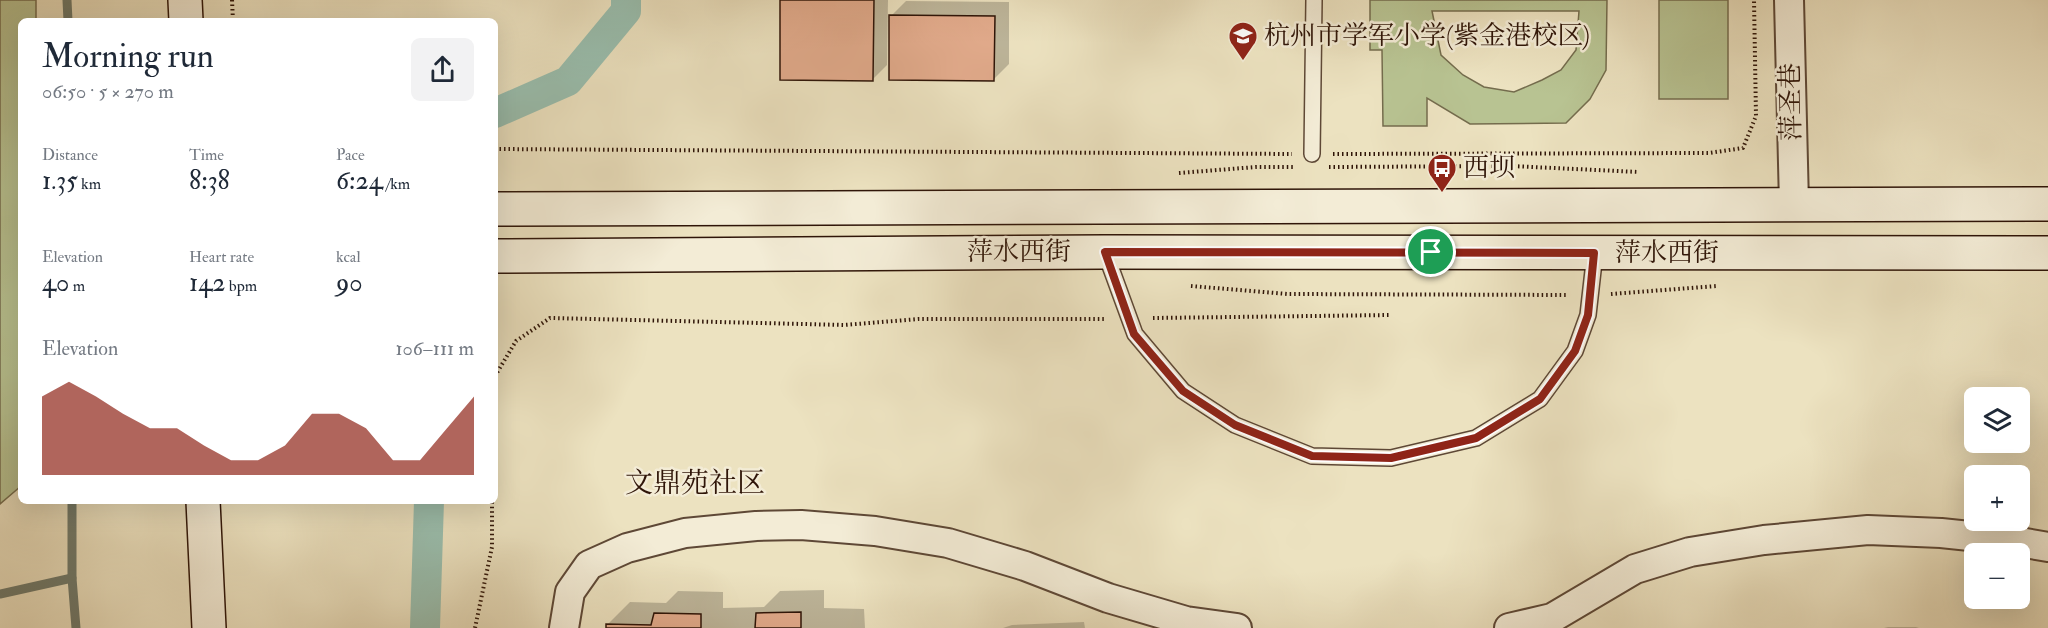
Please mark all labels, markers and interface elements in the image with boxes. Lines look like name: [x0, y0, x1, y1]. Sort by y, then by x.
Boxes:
school or university icon: 杭州市学军小学(紫金港校区): [1227, 20, 1259, 62]
place label: 杭州市学军小学(紫金港校区): [1264, 20, 1590, 52]
text: Morning run: [42, 36, 214, 77]
button: share: [411, 38, 474, 101]
street label: 萍圣巷: [1774, 63, 1808, 141]
text: 06:50 · 5 × 270 m: [42, 79, 174, 104]
text: Distance: [42, 145, 98, 165]
text: Time: [189, 145, 224, 165]
text: Pace: [336, 145, 365, 165]
bus stop icon: 西坝: [1426, 152, 1458, 194]
place label: 西坝: [1463, 152, 1515, 184]
text: 1.35: [42, 165, 78, 197]
text: 8:38: [189, 165, 230, 197]
text: 6:24: [336, 165, 383, 197]
text: km: [78, 174, 101, 194]
text: /km: [383, 174, 410, 194]
pin: [1405, 226, 1456, 277]
icon: arrive: [1414, 235, 1447, 268]
street label: 萍水西街: [967, 236, 1071, 268]
street label: 萍水西街: [1615, 237, 1719, 269]
text: Elevation: [42, 247, 103, 267]
text: Heart rate: [189, 247, 254, 267]
text: kcal: [336, 247, 361, 267]
text: 40: [42, 267, 69, 299]
text: 142: [189, 267, 225, 299]
text: 90: [336, 267, 363, 299]
text: m: [69, 276, 85, 296]
text: bpm: [225, 276, 257, 296]
text: Elevation: [42, 336, 118, 361]
text: 106–111 m: [395, 336, 474, 361]
map controls: [1964, 387, 2030, 609]
button: layers: [1964, 387, 2030, 453]
button: +: [1964, 465, 2030, 531]
district label: 文鼎苑社区: [625, 466, 765, 501]
button: −: [1964, 543, 2030, 609]

